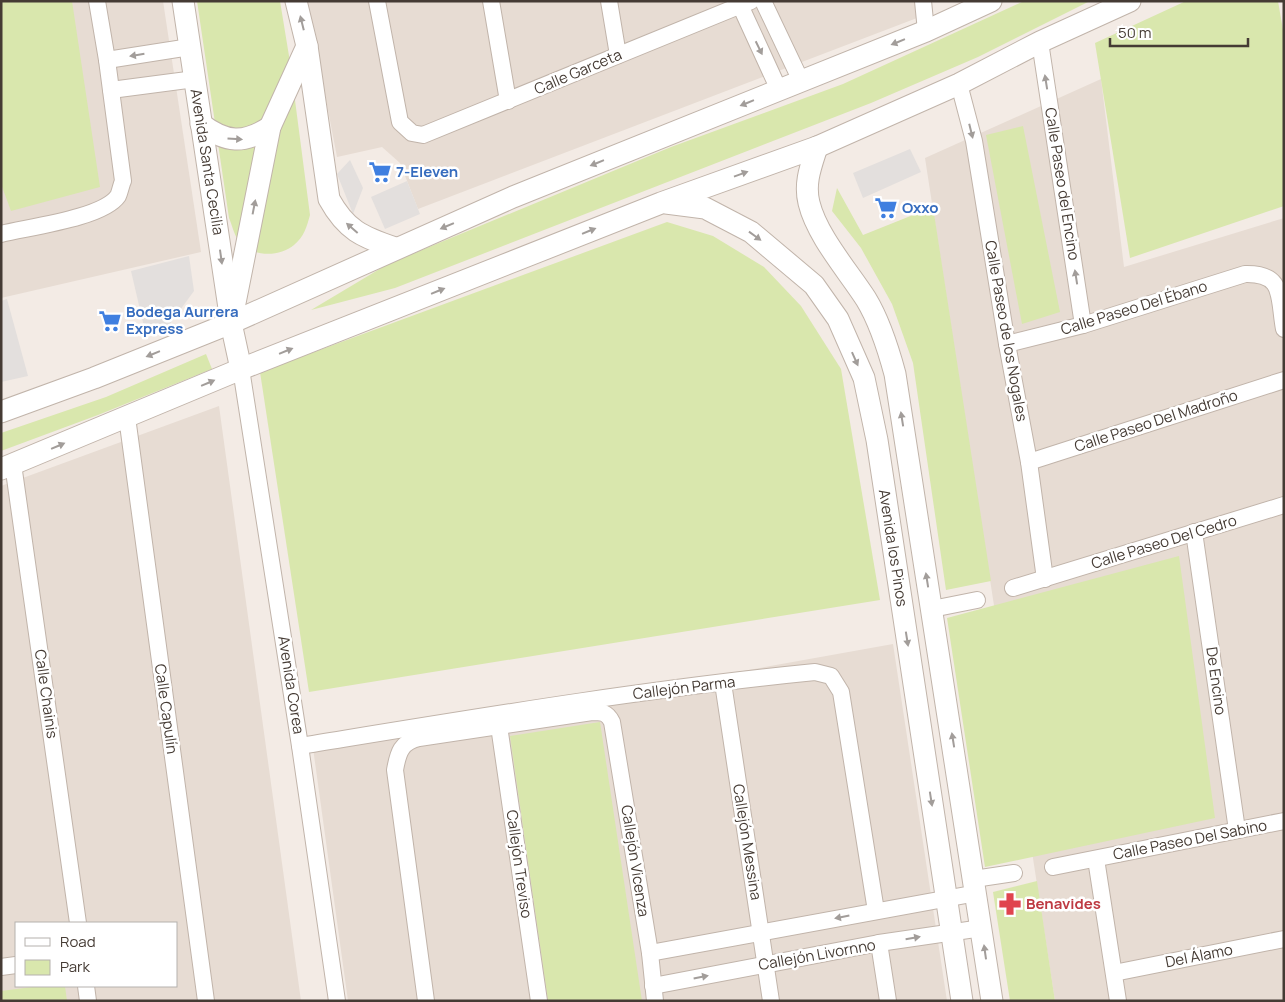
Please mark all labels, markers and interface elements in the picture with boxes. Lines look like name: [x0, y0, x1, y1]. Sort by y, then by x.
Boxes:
scale bar: [1110, 15, 1248, 47]
one-way arrow: [298, 16, 306, 31]
text: 50 m: [1118, 22, 1152, 43]
one-way arrow: [890, 38, 905, 46]
one-way arrow: [755, 40, 764, 55]
street label: Calle Garceta: [531, 44, 625, 99]
one-way arrow: [129, 52, 145, 60]
one-way arrow: [1041, 73, 1049, 89]
street label: Avenida Santa Cecilia: [186, 87, 229, 236]
one-way arrow: [740, 99, 754, 107]
street label: Calle Paseo del Encino: [1040, 106, 1085, 262]
one-way arrow: [968, 123, 976, 138]
one-way arrow: [227, 135, 243, 143]
supermarket icon: 7-Eleven: [367, 159, 393, 185]
one-way arrow: [589, 160, 604, 167]
place label: 7-Eleven: [396, 161, 458, 182]
one-way arrow: [733, 170, 748, 177]
supermarket icon: Oxxo: [873, 195, 899, 221]
place label: Oxxo: [902, 197, 939, 218]
one-way arrow: [251, 198, 259, 214]
one-way arrow: [345, 222, 358, 233]
one-way arrow: [439, 222, 454, 230]
one-way arrow: [581, 227, 596, 235]
one-way arrow: [748, 230, 761, 241]
street label: Calle Paseo de los Nogales: [980, 239, 1033, 423]
one-way arrow: [217, 249, 225, 265]
one-way arrow: [1072, 268, 1080, 284]
street label: Calle Paseo Del Ébano: [1058, 275, 1210, 340]
one-way arrow: [430, 287, 445, 295]
place label: Bodega Aurrera Express: [126, 301, 239, 339]
supermarket icon: Bodega Aurrera Express: [97, 308, 123, 334]
one-way arrow: [279, 347, 294, 354]
one-way arrow: [145, 350, 160, 358]
one-way arrow: [852, 352, 860, 366]
one-way arrow: [201, 379, 216, 387]
street label: Calle Paseo Del Madroño: [1072, 384, 1240, 457]
one-way arrow: [898, 411, 906, 427]
one-way arrow: [51, 441, 65, 449]
street label: Avenida los Pinos: [874, 488, 913, 608]
street label: Calle Paseo Del Cedro: [1088, 509, 1239, 574]
one-way arrow: [923, 571, 931, 587]
one-way arrow: [903, 631, 911, 647]
street label: Avenida Corea: [273, 634, 310, 736]
street label: De Encino: [1201, 646, 1232, 716]
street label: Calle Chainis: [30, 648, 63, 740]
street label: Calle Capulín: [150, 663, 183, 755]
street label: Callejón Parma: [632, 671, 736, 704]
one-way arrow: [948, 732, 956, 748]
street label: Callejón Messina: [728, 782, 767, 901]
one-way arrow: [927, 792, 935, 808]
street label: Callejón Vicenza: [616, 803, 655, 918]
street label: Callejón Treviso: [502, 808, 538, 920]
street label: Calle Paseo Del Sabino: [1111, 814, 1269, 865]
pharmacy icon: Benavides: [997, 891, 1023, 917]
place label: Benavides: [1026, 893, 1101, 914]
one-way arrow: [835, 913, 850, 921]
legend: [15, 922, 178, 987]
text: Road: [60, 931, 96, 952]
one-way arrow: [905, 933, 921, 941]
street label: Callejón Livornno: [757, 934, 877, 975]
street label: Del Álamo: [1163, 939, 1235, 972]
one-way arrow: [981, 944, 989, 960]
text: Park: [60, 956, 90, 977]
one-way arrow: [694, 973, 709, 981]

